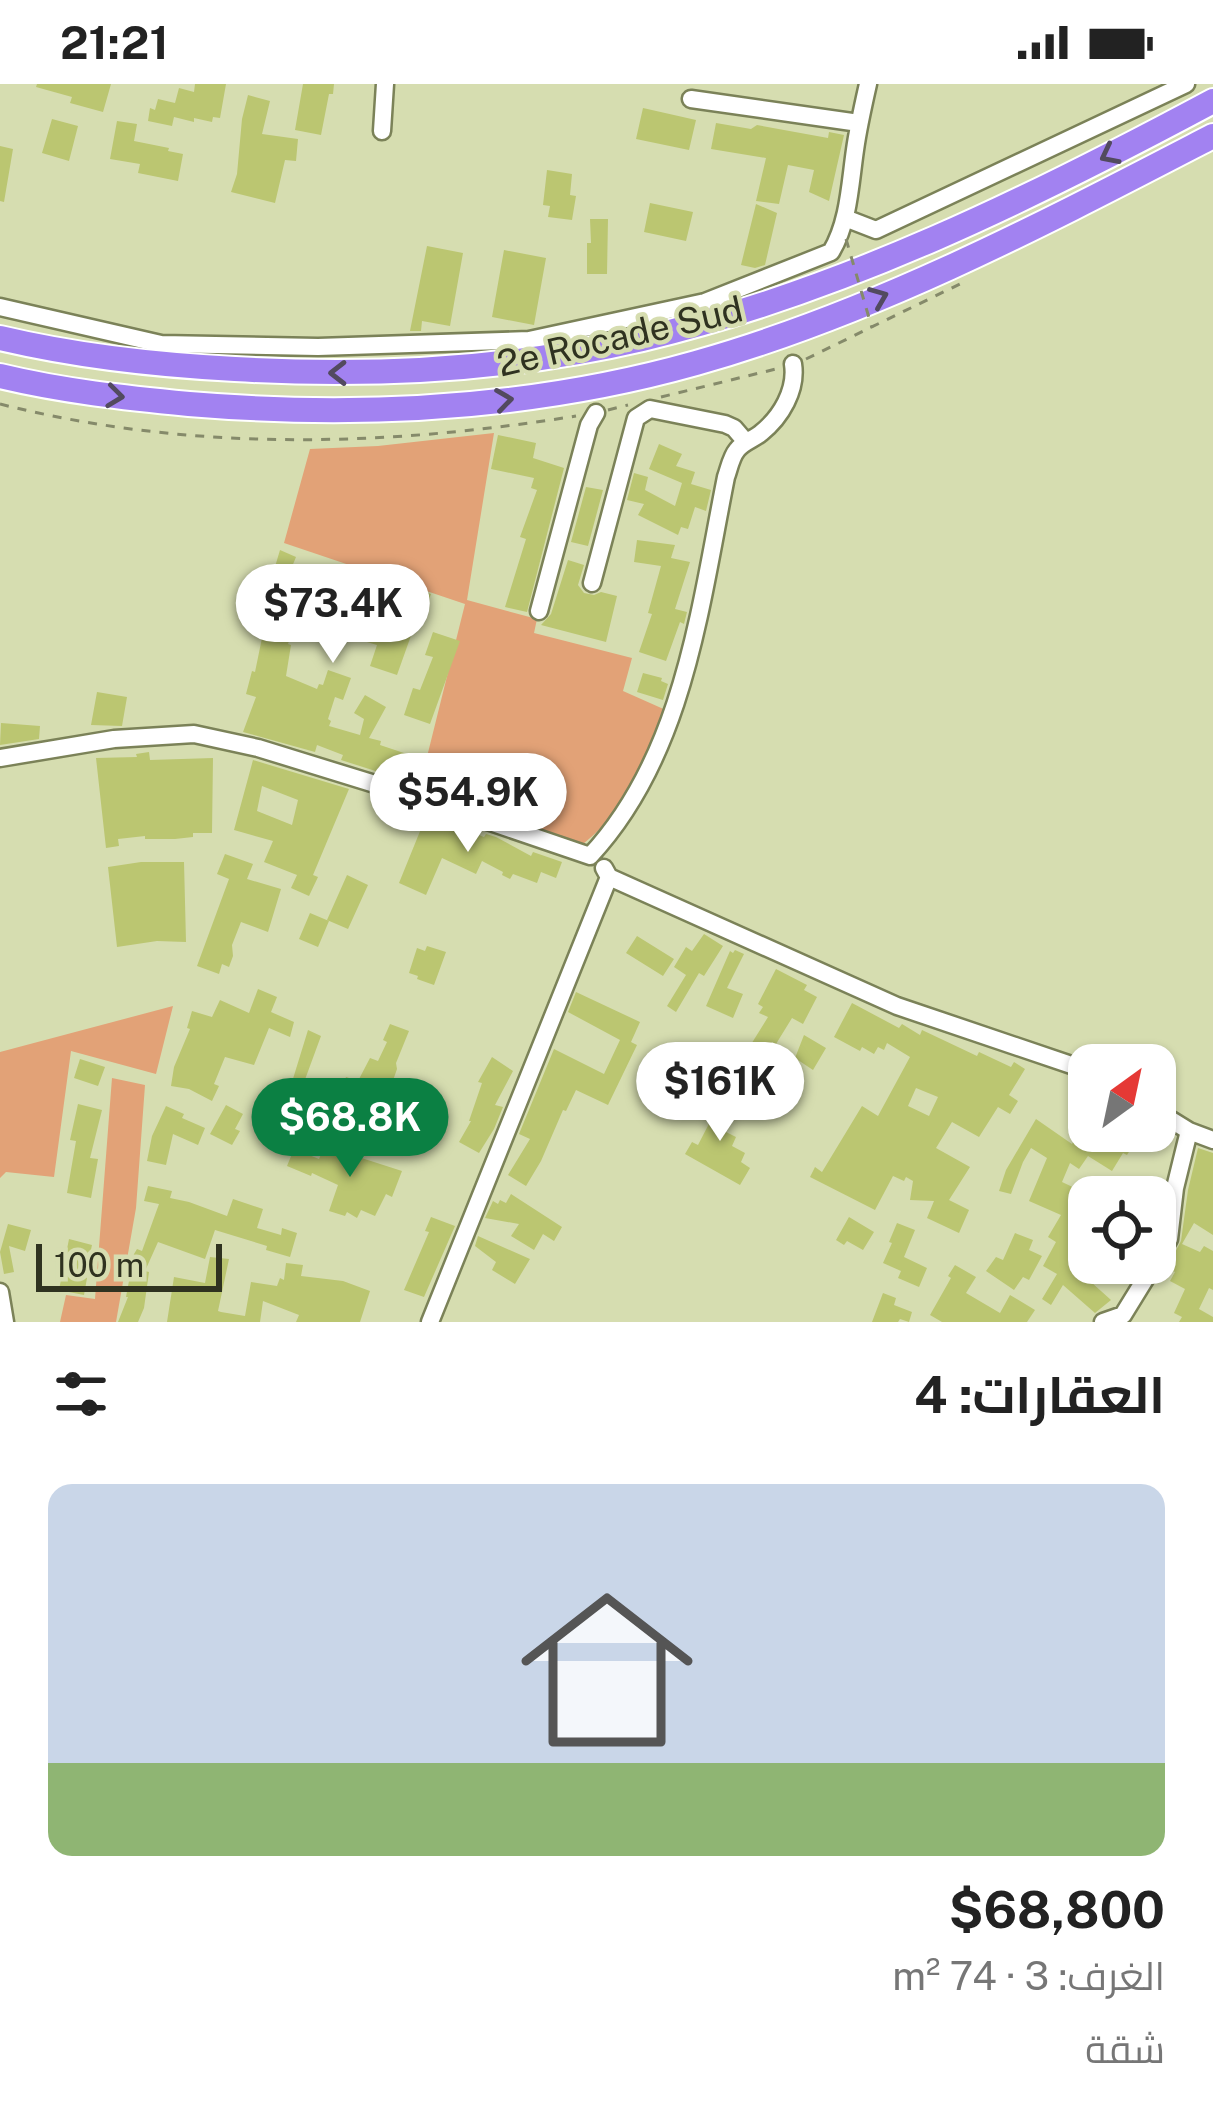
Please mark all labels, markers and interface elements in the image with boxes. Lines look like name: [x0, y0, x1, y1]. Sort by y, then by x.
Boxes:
text: 21:21: [60, 16, 169, 69]
one-way arrow: [1100, 140, 1122, 163]
one-way arrow: [867, 286, 888, 311]
street label: 2e Rocade Sud: [493, 287, 747, 385]
one-way arrow: [328, 360, 346, 386]
one-way arrow: [105, 382, 125, 408]
one-way arrow: [494, 388, 514, 414]
pin: $73.4K: [235, 564, 431, 666]
text: $73.4K: [263, 580, 403, 626]
pin: $54.9K: [370, 753, 566, 855]
text: $54.9K: [397, 769, 539, 815]
pin: $161K: [636, 1042, 804, 1144]
north arrow: [1068, 1044, 1176, 1152]
map controls: [1068, 1044, 1176, 1284]
text: $161K: [663, 1058, 777, 1104]
pin: $68.8K: [252, 1078, 448, 1180]
text: $68.8K: [279, 1094, 422, 1140]
button: locate: [1068, 1176, 1176, 1284]
scale bar: [36, 1238, 222, 1291]
text: 100 m: [54, 1246, 144, 1284]
icon: filters: [48, 1361, 114, 1427]
text: العقارات: 4: [914, 1365, 1165, 1424]
icon: home: [499, 1562, 715, 1778]
text: $68,800: [949, 1880, 1165, 1939]
text: الغرف: 3 · 74 m²: [892, 1953, 1165, 1999]
text: شقة: [1085, 2026, 1165, 2072]

